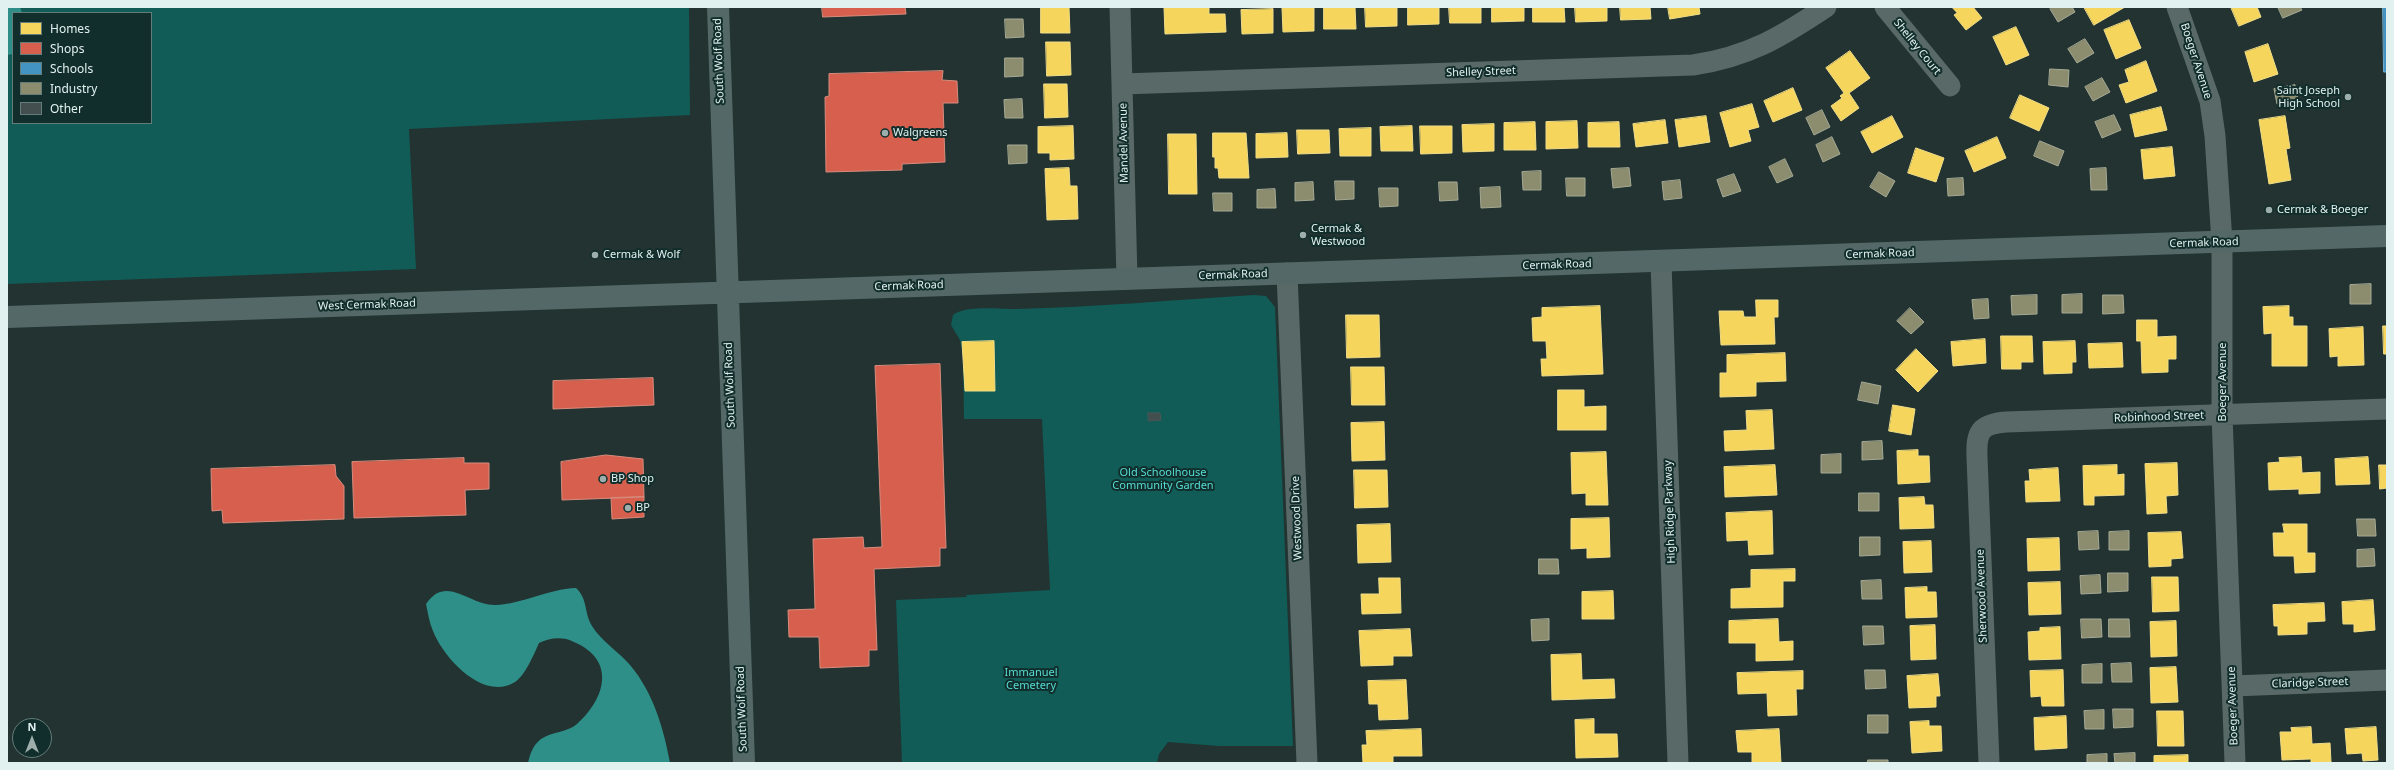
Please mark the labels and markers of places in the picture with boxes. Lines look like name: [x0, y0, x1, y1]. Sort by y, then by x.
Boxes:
place label: Saint Joseph High School: [2277, 84, 2340, 110]
marker: Saint Joseph High School: [2343, 92, 2353, 102]
place label: Walgreens: [893, 126, 948, 140]
marker: Walgreens: [880, 128, 890, 138]
place label: Cermak & Boeger: [2277, 203, 2368, 217]
marker: Cermak & Boeger: [2264, 205, 2274, 215]
place label: Cermak & Westwood: [1311, 222, 1365, 248]
marker: Cermak & Westwood: [1298, 230, 1308, 240]
place label: Cermak & Wolf: [603, 248, 680, 262]
marker: Cermak & Wolf: [590, 250, 600, 260]
place label: BP Shop: [611, 472, 654, 486]
marker: BP Shop: [598, 474, 608, 484]
place label: BP: [636, 501, 650, 515]
marker: BP: [623, 503, 633, 513]

